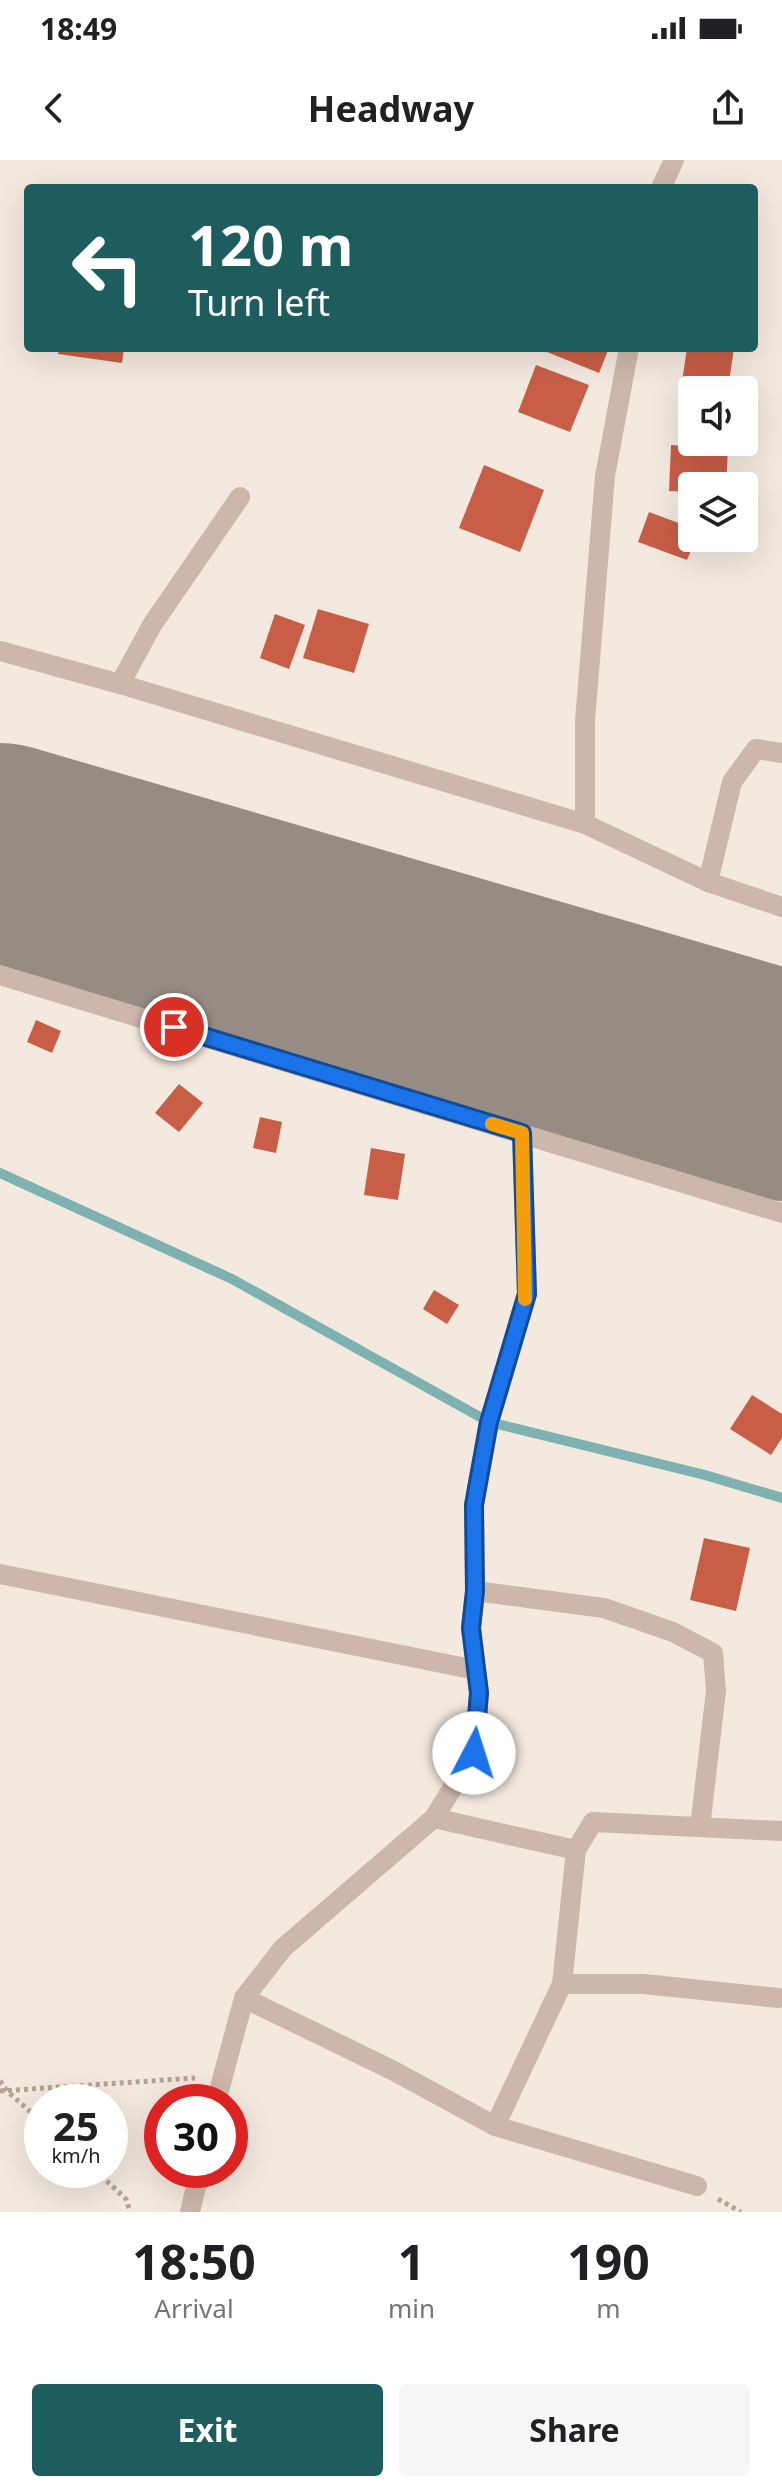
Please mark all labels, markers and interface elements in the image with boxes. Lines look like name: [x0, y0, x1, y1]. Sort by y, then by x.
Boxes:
text: 18:49: [40, 8, 117, 49]
text: Headway: [308, 84, 474, 133]
icon: back: [32, 86, 76, 130]
icon: share: [706, 86, 750, 130]
text: 120 m: [188, 206, 353, 282]
icon: left: [56, 216, 160, 320]
text: Turn left: [188, 278, 330, 327]
map controls: [678, 376, 758, 552]
button: sound: [678, 376, 758, 456]
button: layers: [678, 472, 758, 552]
pin: [140, 993, 208, 1061]
icon: arrive: [152, 1005, 196, 1049]
position arrow: [432, 1711, 516, 1795]
speed limit sign: 30: [144, 2084, 248, 2188]
text: 25: [53, 2098, 99, 2153]
text: km/h: [51, 2142, 101, 2169]
text: 18:50: [132, 2229, 256, 2294]
text: 1: [398, 2229, 425, 2294]
text: 190: [567, 2229, 650, 2294]
text: Arrival: [154, 2290, 234, 2326]
text: min: [388, 2290, 435, 2326]
text: m: [596, 2290, 621, 2326]
button: Exit: [32, 2384, 383, 2476]
button: Share: [399, 2384, 750, 2476]

